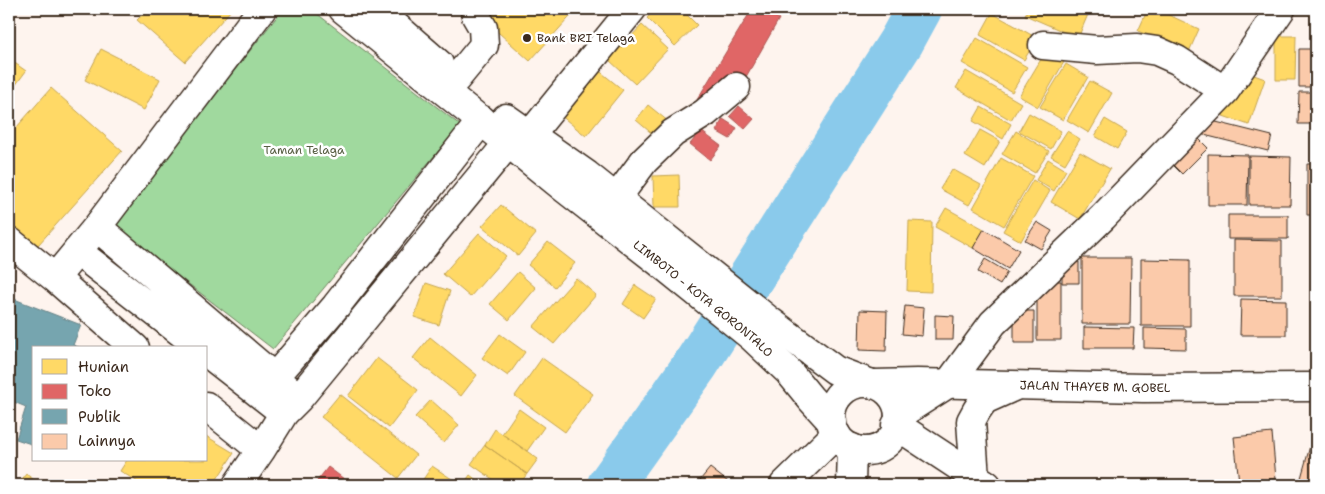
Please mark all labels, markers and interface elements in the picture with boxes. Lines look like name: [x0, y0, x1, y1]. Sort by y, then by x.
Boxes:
place label: Bank BRI Telaga: [537, 30, 635, 46]
marker: Bank BRI Telaga: [521, 32, 533, 44]
park label: Taman Telaga: [264, 142, 345, 158]
street label: LIMBOTO - KOTA GORONTALO: [630, 237, 776, 361]
legend: [32, 346, 208, 462]
text: Hunian: [78, 357, 129, 377]
street label: JALAN THAYEB M. GOBEL: [1019, 377, 1171, 396]
text: Toko: [78, 381, 111, 401]
text: Publik: [78, 407, 121, 427]
text: Lainnya: [78, 431, 136, 451]

